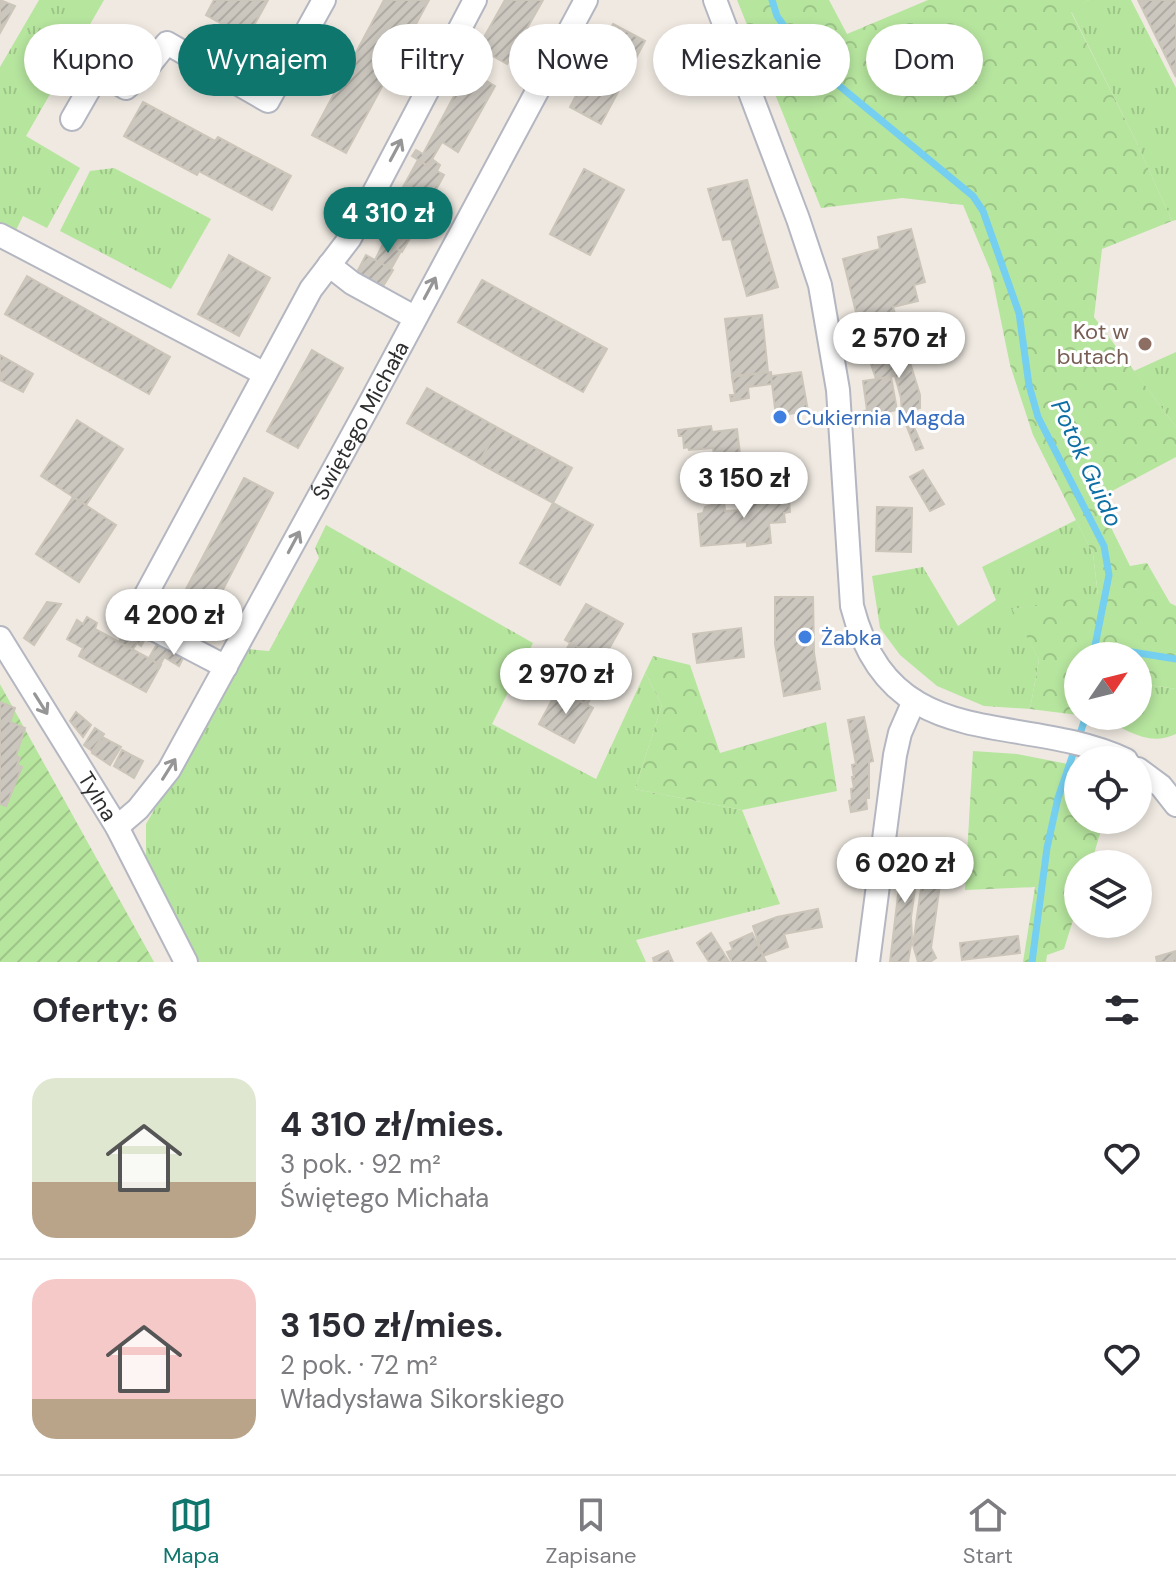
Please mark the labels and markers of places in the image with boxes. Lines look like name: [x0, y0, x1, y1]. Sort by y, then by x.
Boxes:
pin: 4 310 zł: [305, 187, 471, 255]
pin: 2 570 zł: [816, 312, 982, 380]
place label: Kot w butach: [1057, 317, 1129, 371]
marker: Kot w butach: [1136, 335, 1154, 353]
place label: Cukiernia Magda: [796, 403, 965, 432]
marker: Cukiernia Magda: [771, 408, 789, 426]
pin: 3 150 zł: [661, 452, 827, 520]
pin: 4 200 zł: [91, 589, 257, 657]
place label: Żabka: [821, 623, 882, 652]
marker: Żabka: [796, 628, 814, 646]
pin: 2 970 zł: [483, 648, 649, 716]
pin: 6 020 zł: [822, 837, 988, 905]

